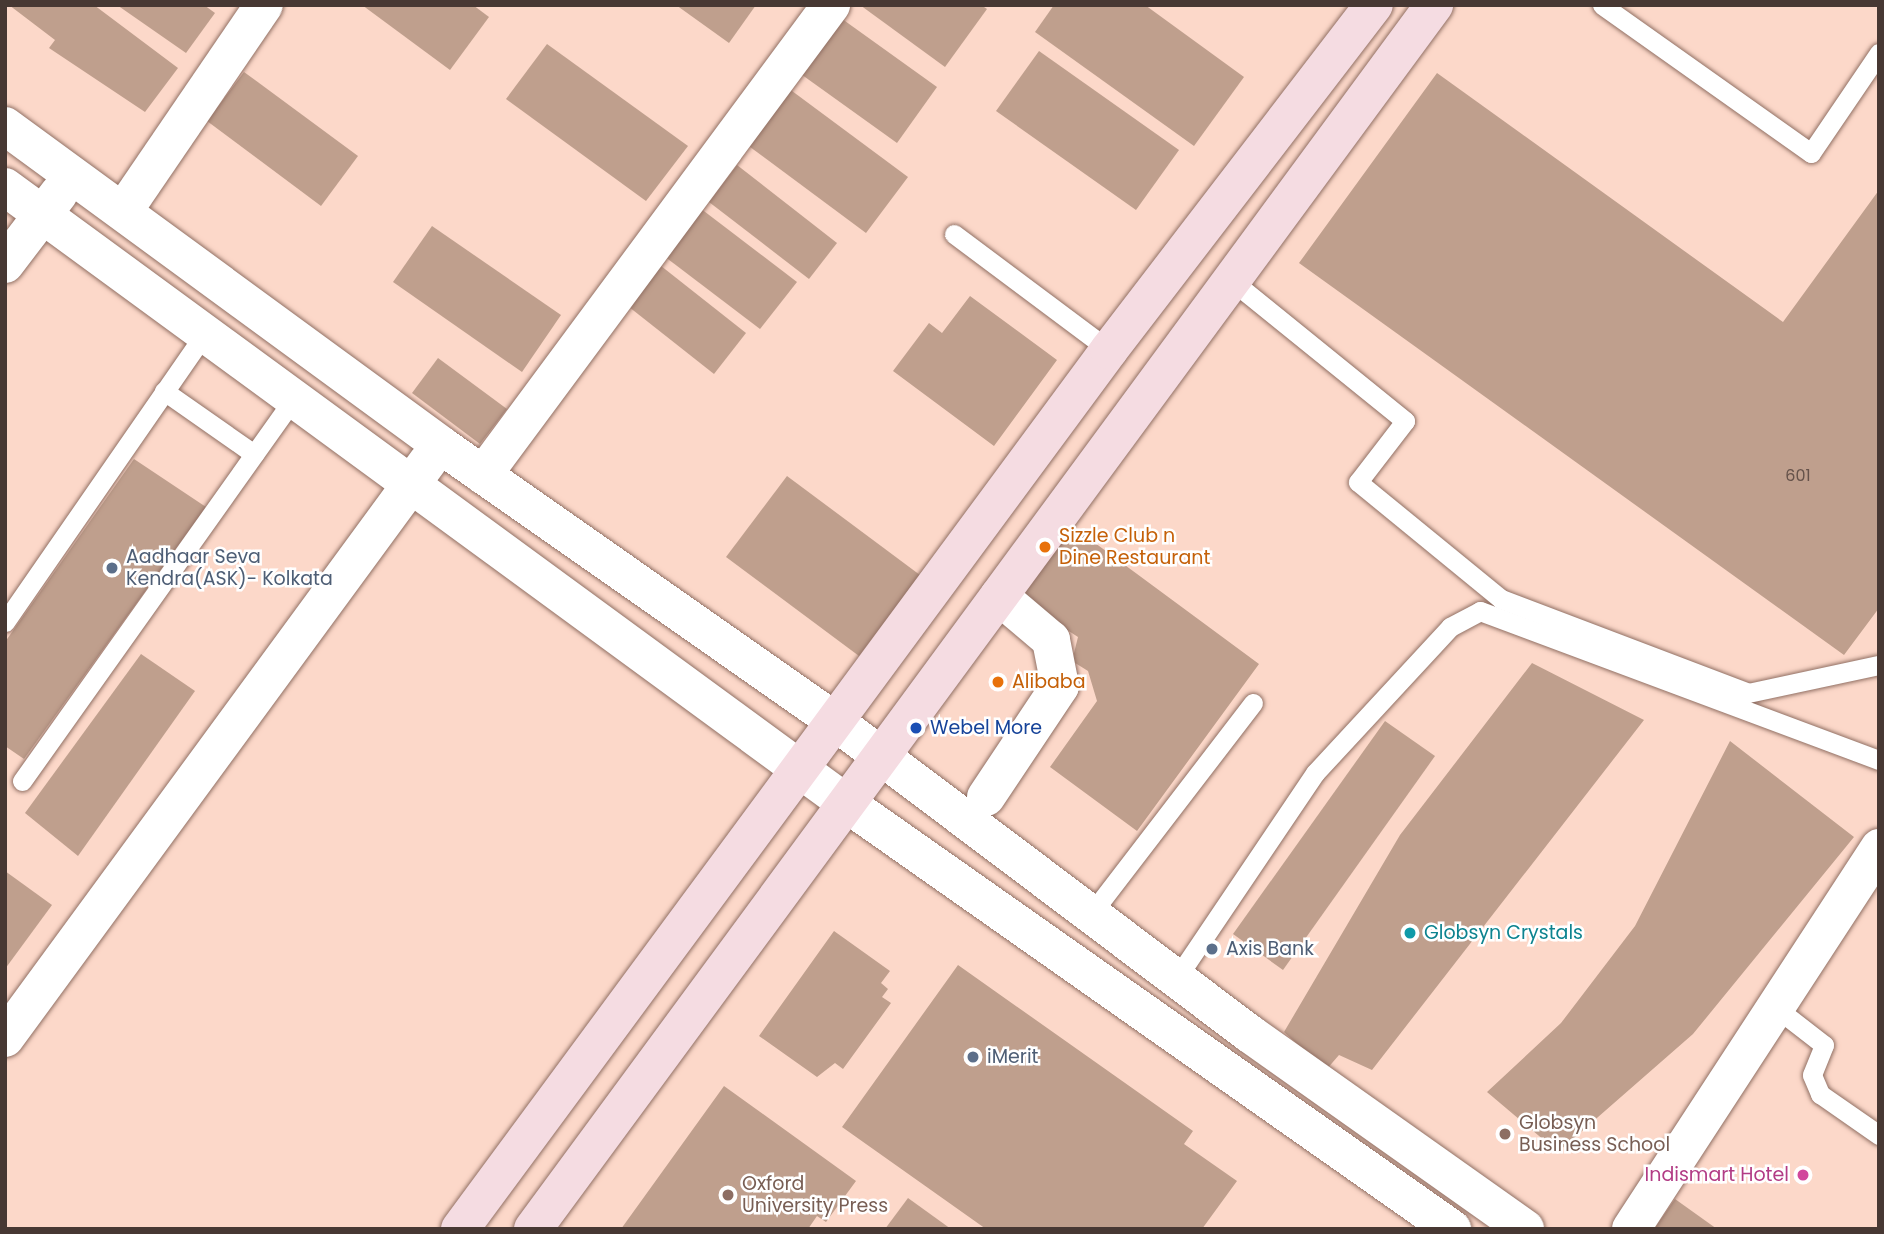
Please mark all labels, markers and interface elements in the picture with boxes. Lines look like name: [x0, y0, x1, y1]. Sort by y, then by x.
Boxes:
house number: 601: [1785, 466, 1811, 486]
place label: Sizzle Club n Dine Restaurant: [1059, 525, 1210, 569]
marker: Sizzle Club n Dine Restaurant: [1037, 539, 1053, 555]
place label: Aadhaar Seva Kendra(ASK)- Kolkata: [126, 546, 333, 590]
marker: Aadhaar Seva Kendra(ASK)- Kolkata: [104, 560, 120, 576]
place label: Alibaba: [1012, 671, 1086, 693]
marker: Alibaba: [990, 674, 1006, 690]
place label: Webel More: [930, 717, 1042, 739]
marker: Webel More: [908, 720, 924, 736]
place label: Globsyn Crystals: [1424, 922, 1583, 944]
marker: Globsyn Crystals: [1402, 925, 1418, 941]
place label: Axis Bank: [1226, 938, 1314, 960]
marker: Axis Bank: [1204, 941, 1220, 957]
place label: iMerit: [987, 1046, 1038, 1068]
marker: iMerit: [965, 1049, 981, 1065]
place label: Globsyn Business School: [1519, 1112, 1670, 1156]
marker: Globsyn Business School: [1497, 1126, 1513, 1142]
place label: Indismart Hotel: [1645, 1164, 1789, 1186]
marker: Indismart Hotel: [1795, 1167, 1811, 1183]
place label: Oxford University Press: [742, 1173, 888, 1217]
marker: Oxford University Press: [720, 1187, 736, 1203]

